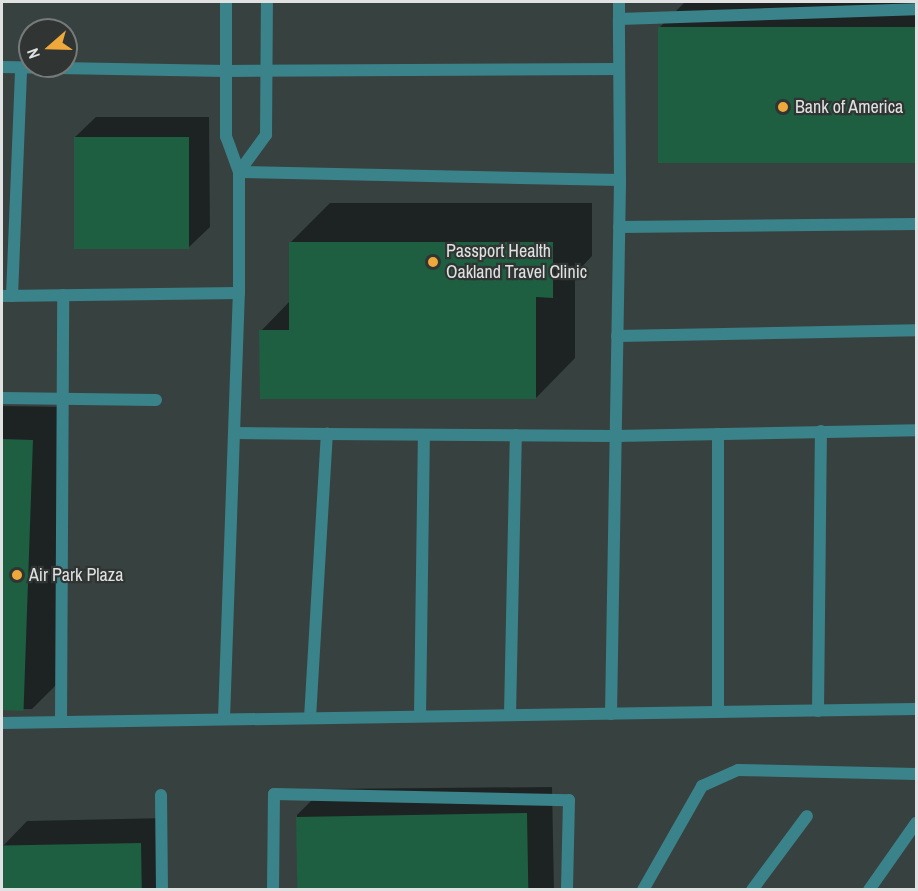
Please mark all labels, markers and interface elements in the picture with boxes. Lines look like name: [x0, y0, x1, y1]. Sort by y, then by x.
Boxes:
north arrow: [18, 18, 78, 78]
text: N: [21, 45, 45, 62]
place label: Bank of America: [795, 96, 904, 118]
marker: Bank of America: [776, 100, 790, 114]
place label: Passport Health Oakland Travel Clinic: [446, 241, 587, 284]
marker: Passport Health Oakland Travel Clinic: [424, 253, 442, 271]
place label: Air Park Plaza: [29, 564, 123, 586]
marker: Air Park Plaza: [10, 568, 24, 582]

